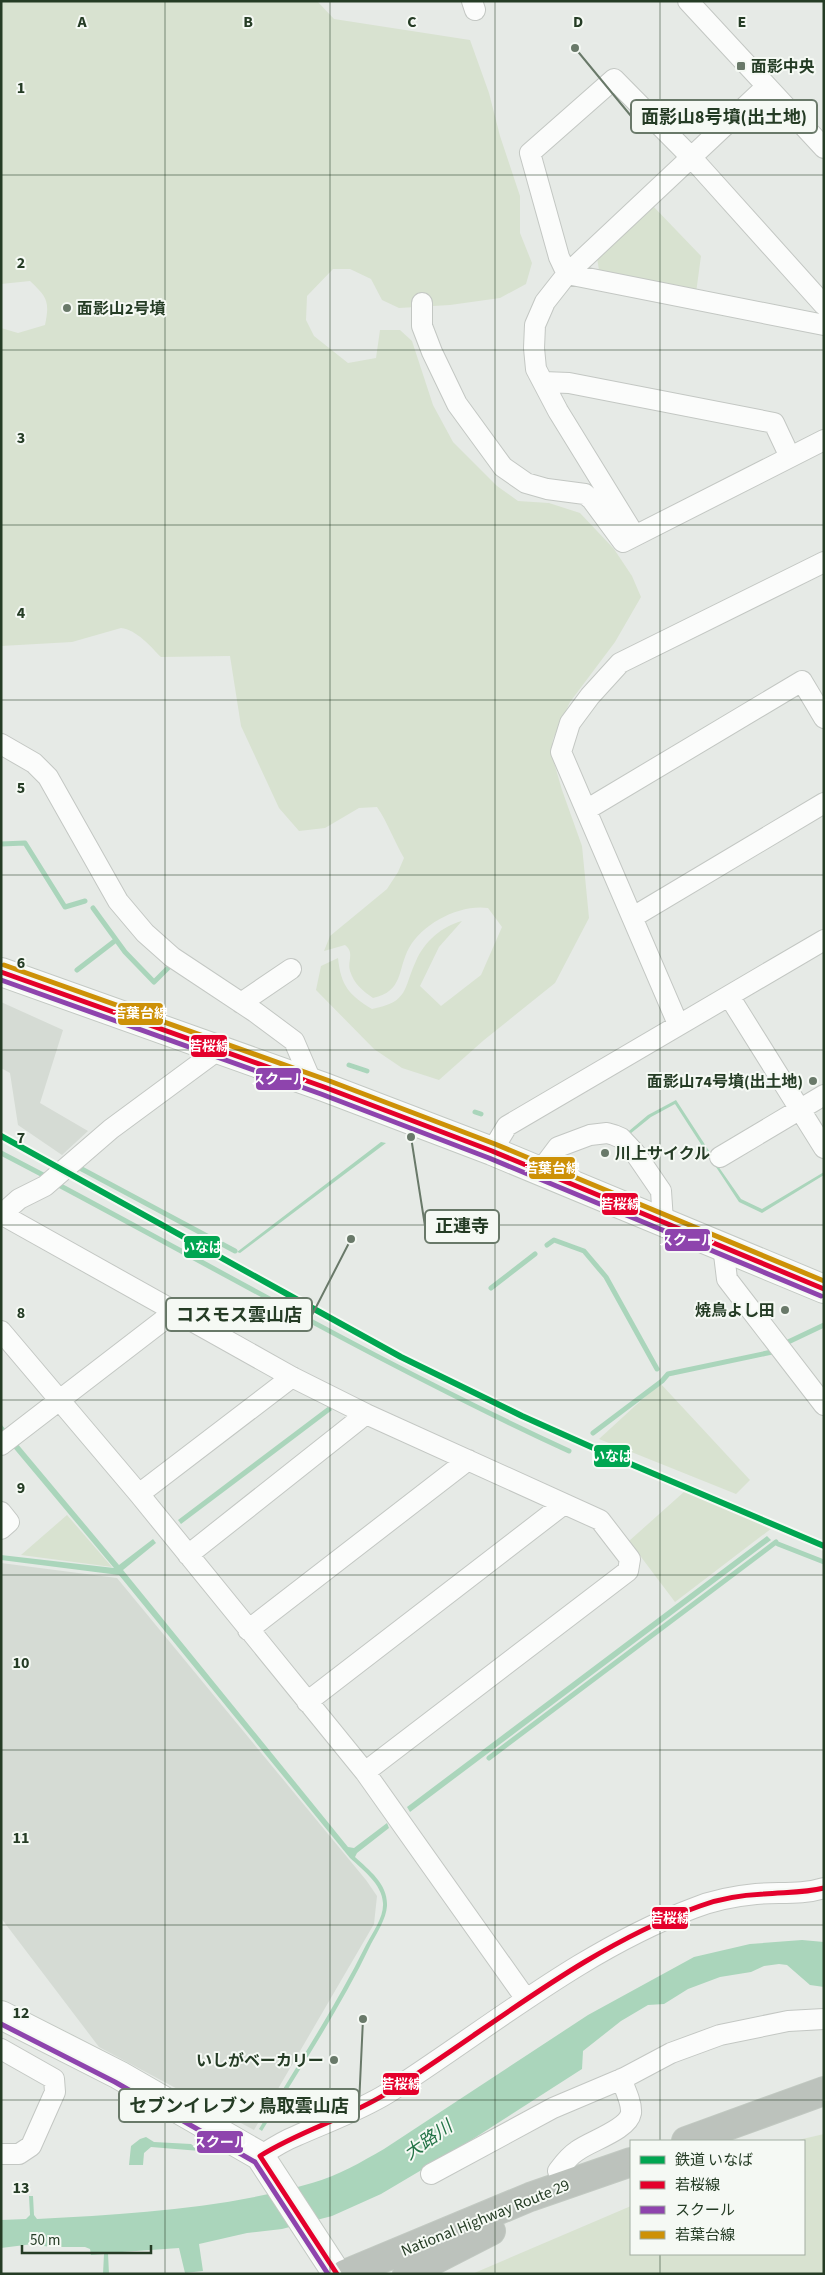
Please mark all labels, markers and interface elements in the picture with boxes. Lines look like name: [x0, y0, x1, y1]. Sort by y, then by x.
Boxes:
text: A: [76, 11, 87, 33]
text: B: [243, 11, 253, 33]
text: C: [407, 11, 417, 33]
text: D: [573, 11, 583, 33]
text: E: [738, 11, 746, 33]
place label: 面影中央: [751, 56, 815, 78]
marker: 面影中央: [735, 60, 747, 72]
text: 1: [17, 77, 25, 99]
callout: 面影山8号墳(出土地): [631, 100, 817, 133]
text: 面影山8号墳(出土地): [641, 105, 807, 130]
text: 2: [17, 252, 25, 274]
place label: 面影山2号墳: [77, 298, 165, 320]
marker: 面影山2号墳: [61, 302, 73, 314]
text: 3: [17, 427, 25, 449]
text: 4: [17, 602, 26, 624]
text: 5: [17, 777, 25, 799]
text: 6: [17, 952, 25, 974]
line badge: 若葉台線: [117, 1002, 164, 1026]
text: 若葉台線: [112, 1004, 168, 1024]
line badge: 若桜線: [190, 1034, 228, 1058]
text: 若桜線: [188, 1037, 230, 1057]
line badge: スクール: [255, 1067, 302, 1091]
text: スクール: [251, 1070, 307, 1090]
place label: 面影山74号墳(出土地): [647, 1071, 803, 1093]
marker: 面影山74号墳(出土地): [807, 1075, 819, 1087]
text: 7: [17, 1127, 25, 1149]
place label: 川上サイクル: [615, 1143, 710, 1165]
marker: 川上サイクル: [599, 1147, 611, 1159]
line badge: 若葉台線: [528, 1156, 576, 1180]
text: 若葉台線: [524, 1159, 580, 1179]
line badge: 若桜線: [601, 1192, 639, 1216]
text: 若桜線: [599, 1195, 641, 1215]
callout: 正連寺: [425, 1210, 499, 1243]
text: 正連寺: [435, 1214, 489, 1239]
line badge: スクール: [664, 1228, 711, 1252]
text: スクール: [659, 1231, 715, 1251]
line badge: いなば: [183, 1235, 221, 1259]
text: いなば: [181, 1238, 223, 1258]
callout: コスモス雲山店: [166, 1298, 312, 1331]
place label: 焼鳥よし田: [695, 1300, 775, 1322]
text: 8: [17, 1302, 25, 1324]
text: コスモス雲山店: [176, 1303, 302, 1328]
marker: 焼鳥よし田: [779, 1304, 791, 1316]
line badge: いなば: [593, 1444, 631, 1468]
text: いなば: [591, 1447, 633, 1467]
text: 9: [17, 1477, 25, 1499]
text: 10: [13, 1652, 29, 1674]
text: 11: [13, 1827, 29, 1849]
line badge: 若桜線: [651, 1906, 689, 1930]
text: 若桜線: [649, 1909, 691, 1929]
text: 12: [13, 2002, 29, 2024]
place label: いしがベーカリー: [196, 2050, 324, 2072]
marker: いしがベーカリー: [328, 2054, 340, 2066]
line badge: 若桜線: [382, 2072, 420, 2096]
text: 若桜線: [380, 2075, 422, 2095]
callout: セブンイレブン 鳥取雲山店: [119, 2089, 359, 2122]
text: セブンイレブン 鳥取雲山店: [129, 2094, 349, 2119]
water label: 大路川: [399, 2114, 459, 2166]
line badge: スクール: [196, 2130, 244, 2154]
text: スクール: [192, 2133, 248, 2153]
legend: [630, 2140, 805, 2255]
text: 鉄道 いなば: [675, 2150, 753, 2171]
street label: National Highway Route 29: [398, 2174, 573, 2262]
text: 若桜線: [675, 2175, 720, 2196]
text: 13: [13, 2177, 29, 2199]
text: スクール: [675, 2200, 735, 2221]
scale bar: [22, 2222, 151, 2254]
text: 若葉台線: [675, 2225, 735, 2246]
text: 50 m: [30, 2230, 60, 2251]

